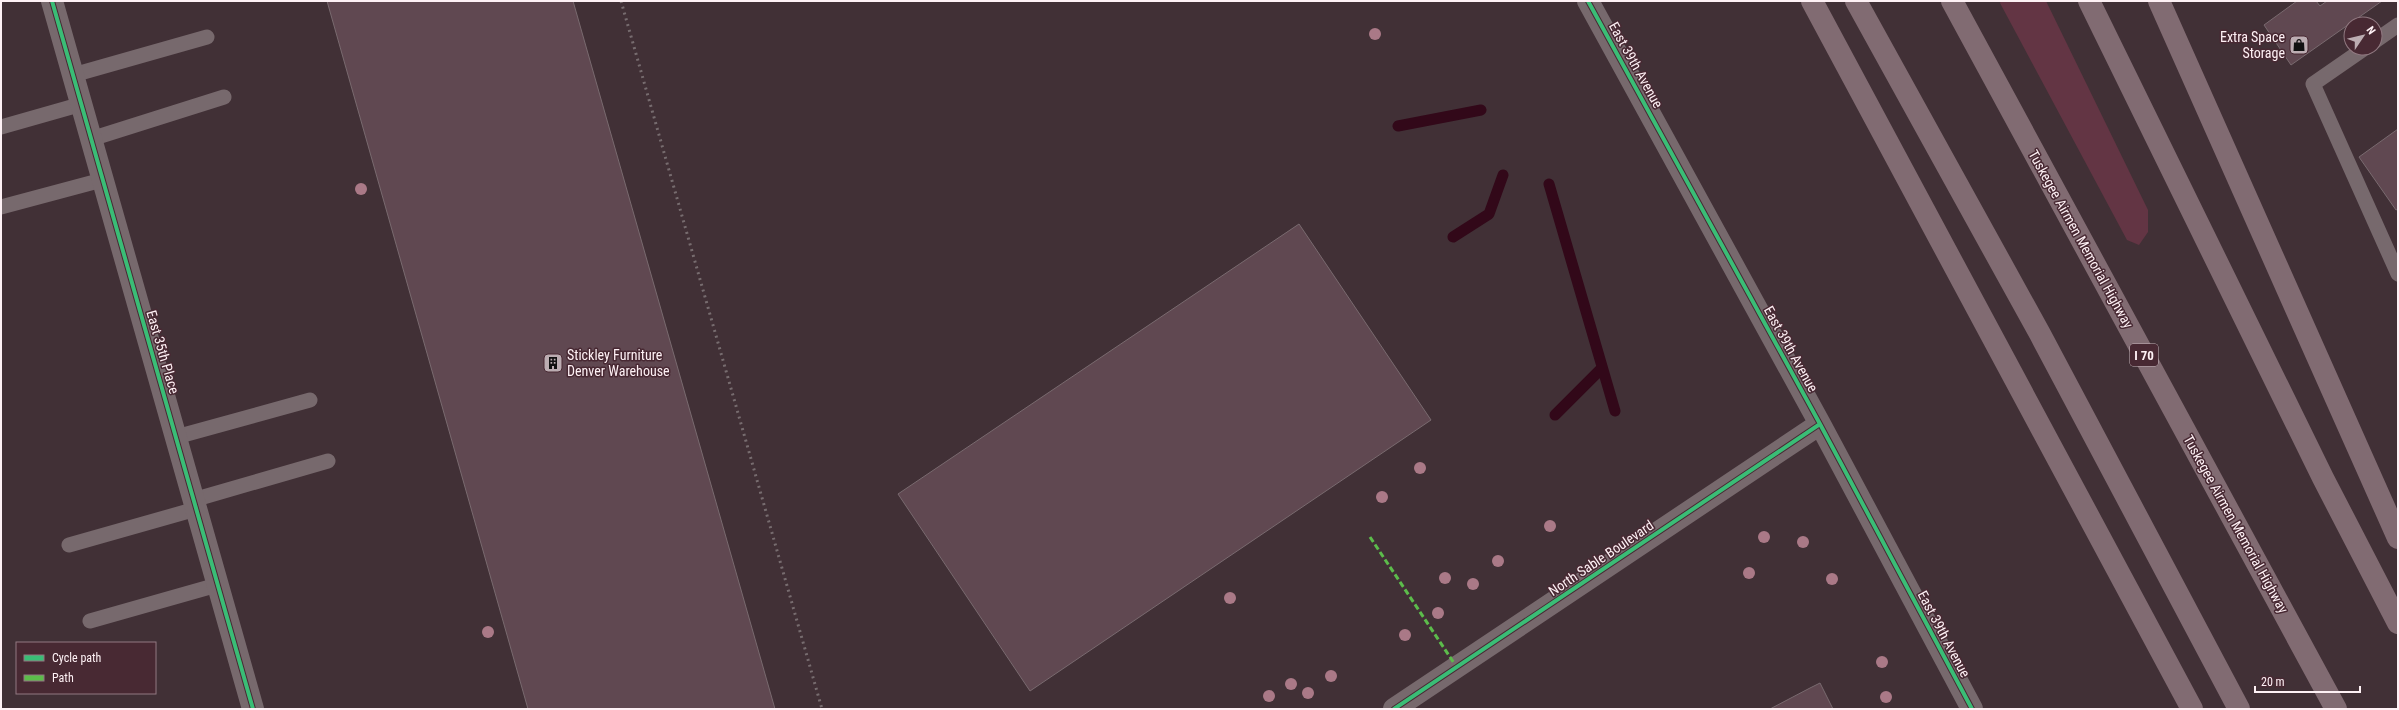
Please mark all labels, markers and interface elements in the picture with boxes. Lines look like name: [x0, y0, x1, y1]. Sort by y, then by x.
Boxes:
north arrow: [2343, 16, 2383, 56]
street label: East 39th Avenue: [1606, 19, 1666, 111]
text: N: [2364, 24, 2378, 37]
place label: Extra Space Storage: [2220, 29, 2285, 61]
shop icon: Extra Space Storage: [2288, 34, 2310, 56]
street label: Tuskegee Airmen Memorial Highway: [2025, 147, 2137, 331]
street label: East 39th Avenue: [1761, 303, 1821, 395]
street label: East 35th Place: [143, 308, 183, 396]
road number: I 70: [2130, 344, 2158, 366]
place label: Stickley Furniture Denver Warehouse: [567, 347, 670, 379]
building icon: Stickley Furniture Denver Warehouse: [542, 352, 564, 374]
street label: Tuskegee Airmen Memorial Highway: [2180, 432, 2292, 616]
street label: North Sable Boulevard: [1546, 517, 1656, 599]
street label: East 39th Avenue: [1914, 588, 1974, 680]
legend: [16, 642, 156, 694]
text: Cycle path: [52, 651, 102, 665]
scale bar: [2255, 668, 2360, 694]
text: Path: [52, 671, 74, 685]
text: 20 m: [2261, 675, 2285, 689]

